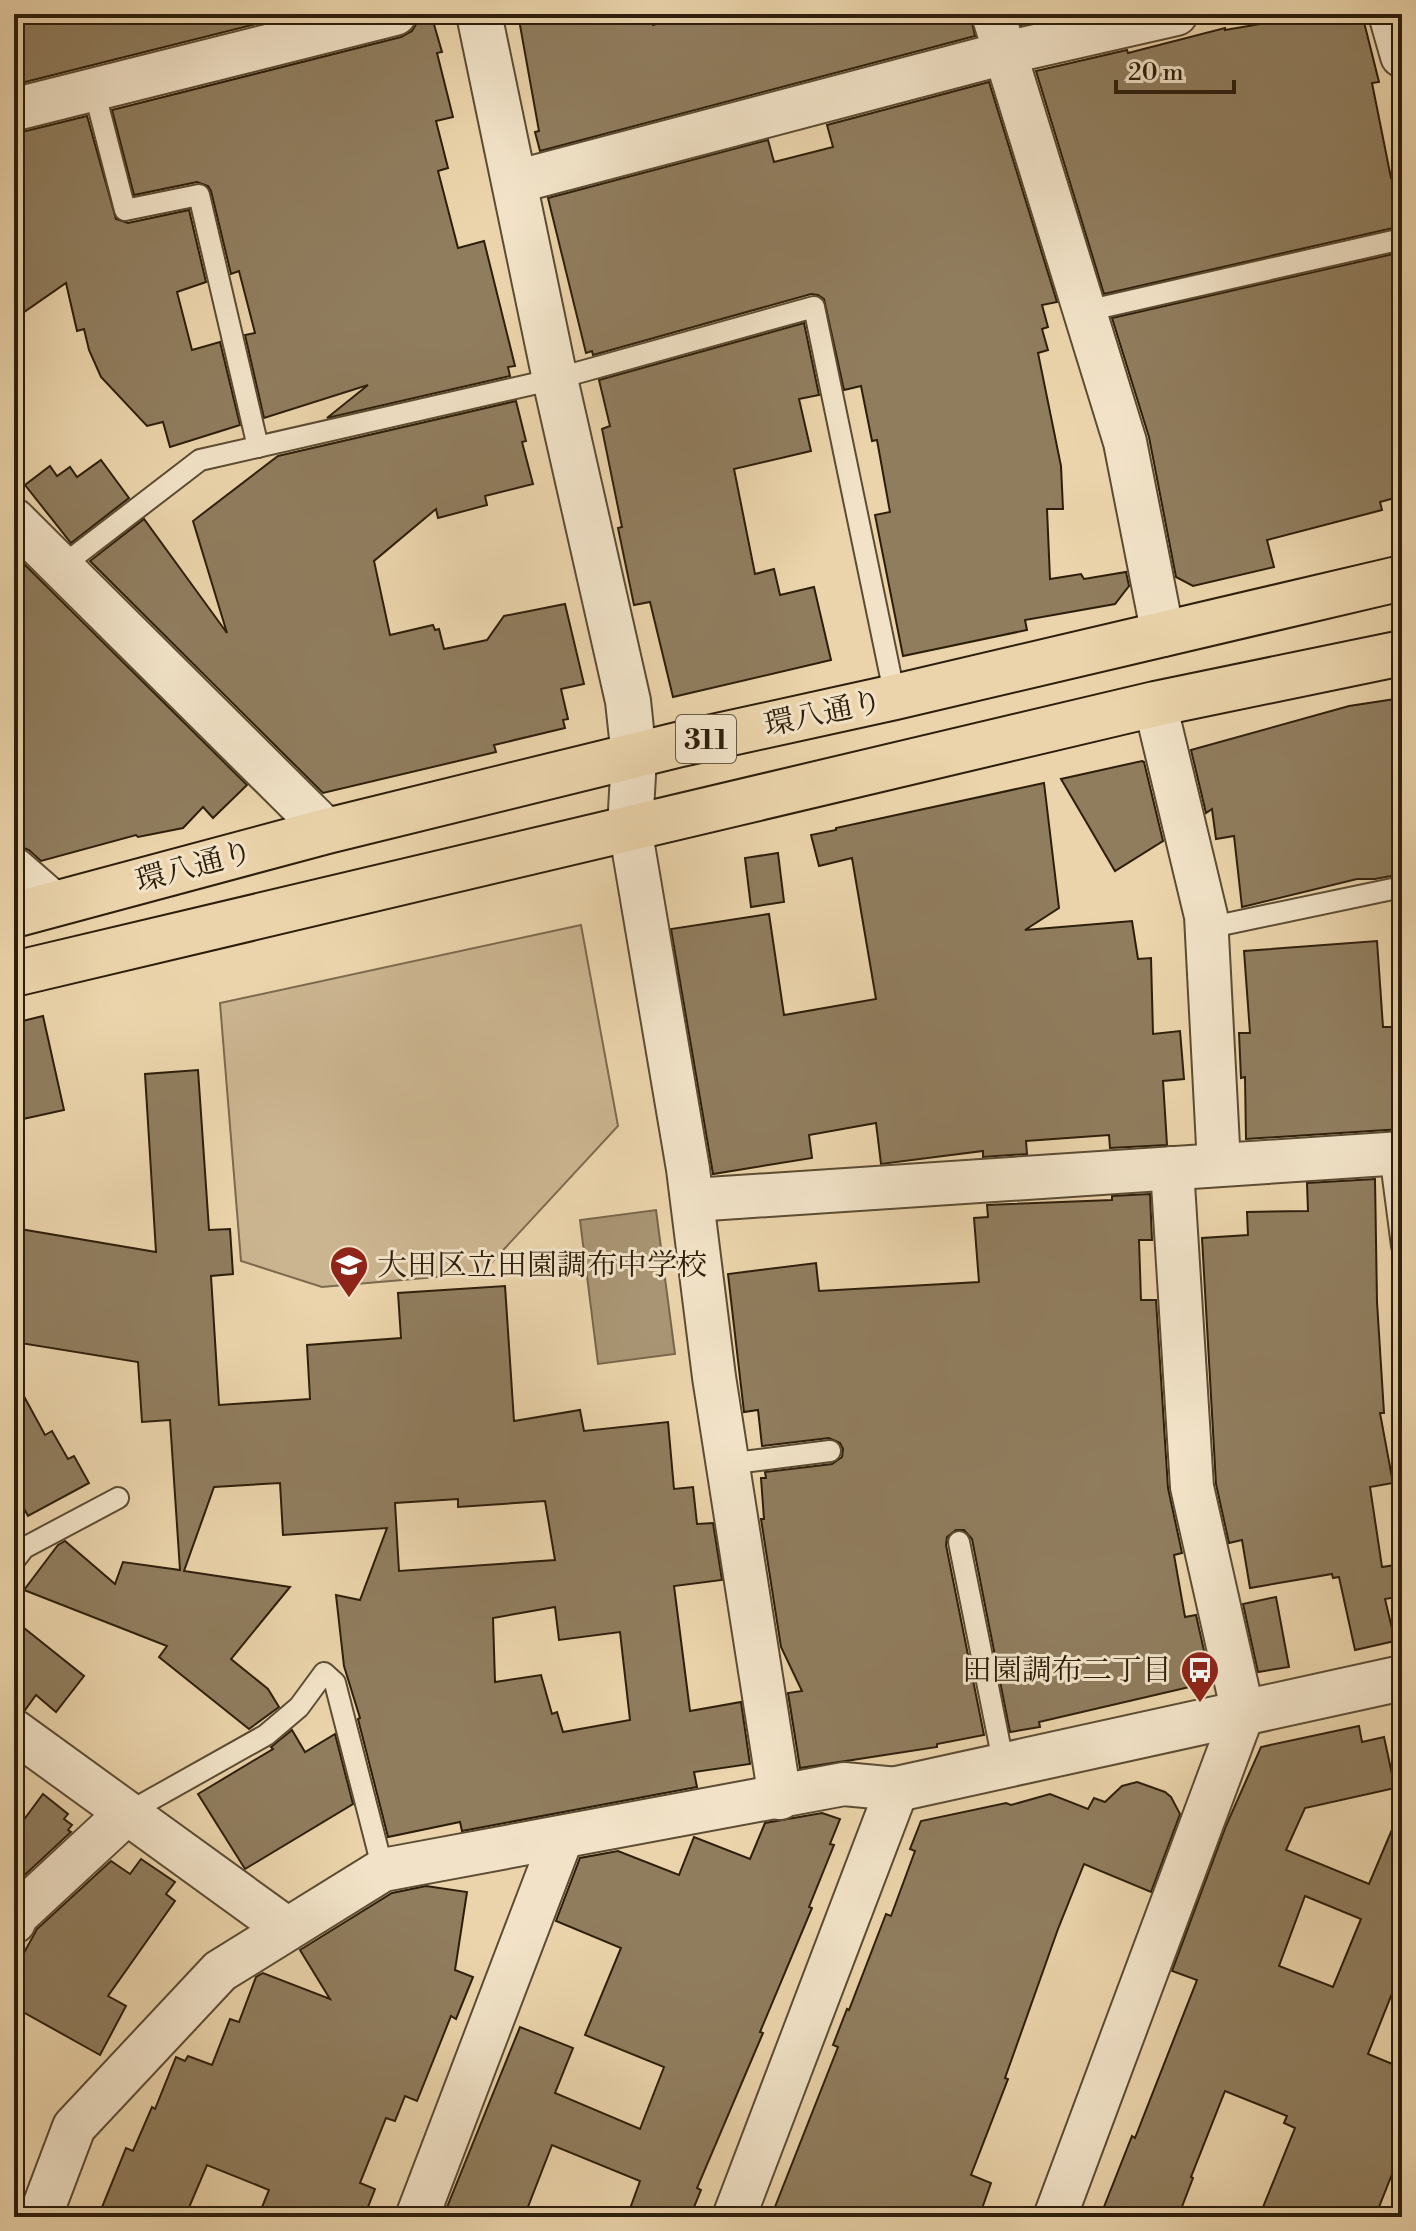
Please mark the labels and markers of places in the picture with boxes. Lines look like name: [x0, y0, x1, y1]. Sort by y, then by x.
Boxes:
school or university icon: 大田区立田園調布中学校: [328, 1244, 370, 1299]
place label: 大田区立田園調布中学校: [377, 1247, 707, 1285]
bus stop icon: 田園調布二丁目: [1179, 1649, 1221, 1704]
place label: 田園調布二丁目: [962, 1652, 1172, 1690]

